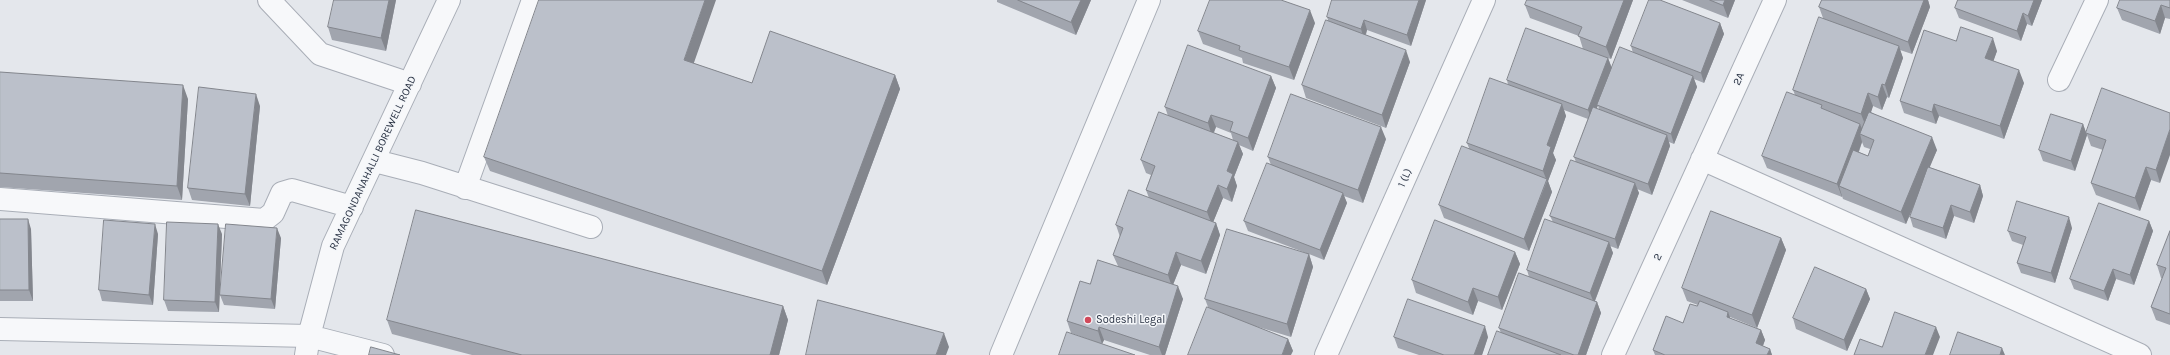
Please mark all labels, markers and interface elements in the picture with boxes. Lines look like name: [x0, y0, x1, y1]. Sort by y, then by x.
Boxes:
street label: 2A: [1730, 71, 1748, 87]
street label: RAMAGONDANAHALLI BOREWELL ROAD: [327, 74, 419, 252]
street label: 1 (L): [1395, 167, 1415, 189]
street label: 2: [1651, 251, 1665, 263]
place label: Sodeshi Legal: [1096, 313, 1165, 327]
marker: Sodeshi Legal: [1083, 315, 1093, 325]

